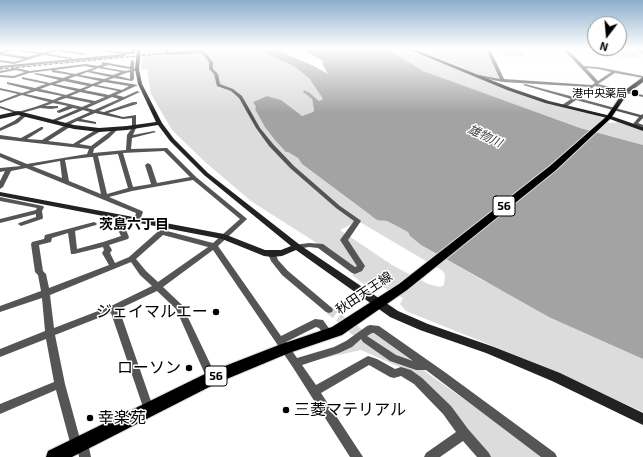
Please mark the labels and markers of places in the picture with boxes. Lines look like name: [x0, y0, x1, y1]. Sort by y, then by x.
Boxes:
place label: 港中央薬局: [572, 86, 627, 100]
marker: 港中央薬局: [630, 88, 640, 98]
place label: ジェイマルエー: [96, 302, 208, 322]
marker: ジェイマルエー: [211, 307, 221, 317]
place label: ローソン: [117, 358, 181, 378]
marker: ローソン: [184, 363, 194, 373]
place label: 三菱マテリアル: [294, 400, 406, 420]
marker: 三菱マテリアル: [281, 405, 291, 415]
place label: 幸楽苑: [98, 408, 146, 428]
marker: 幸楽苑: [85, 413, 95, 423]

